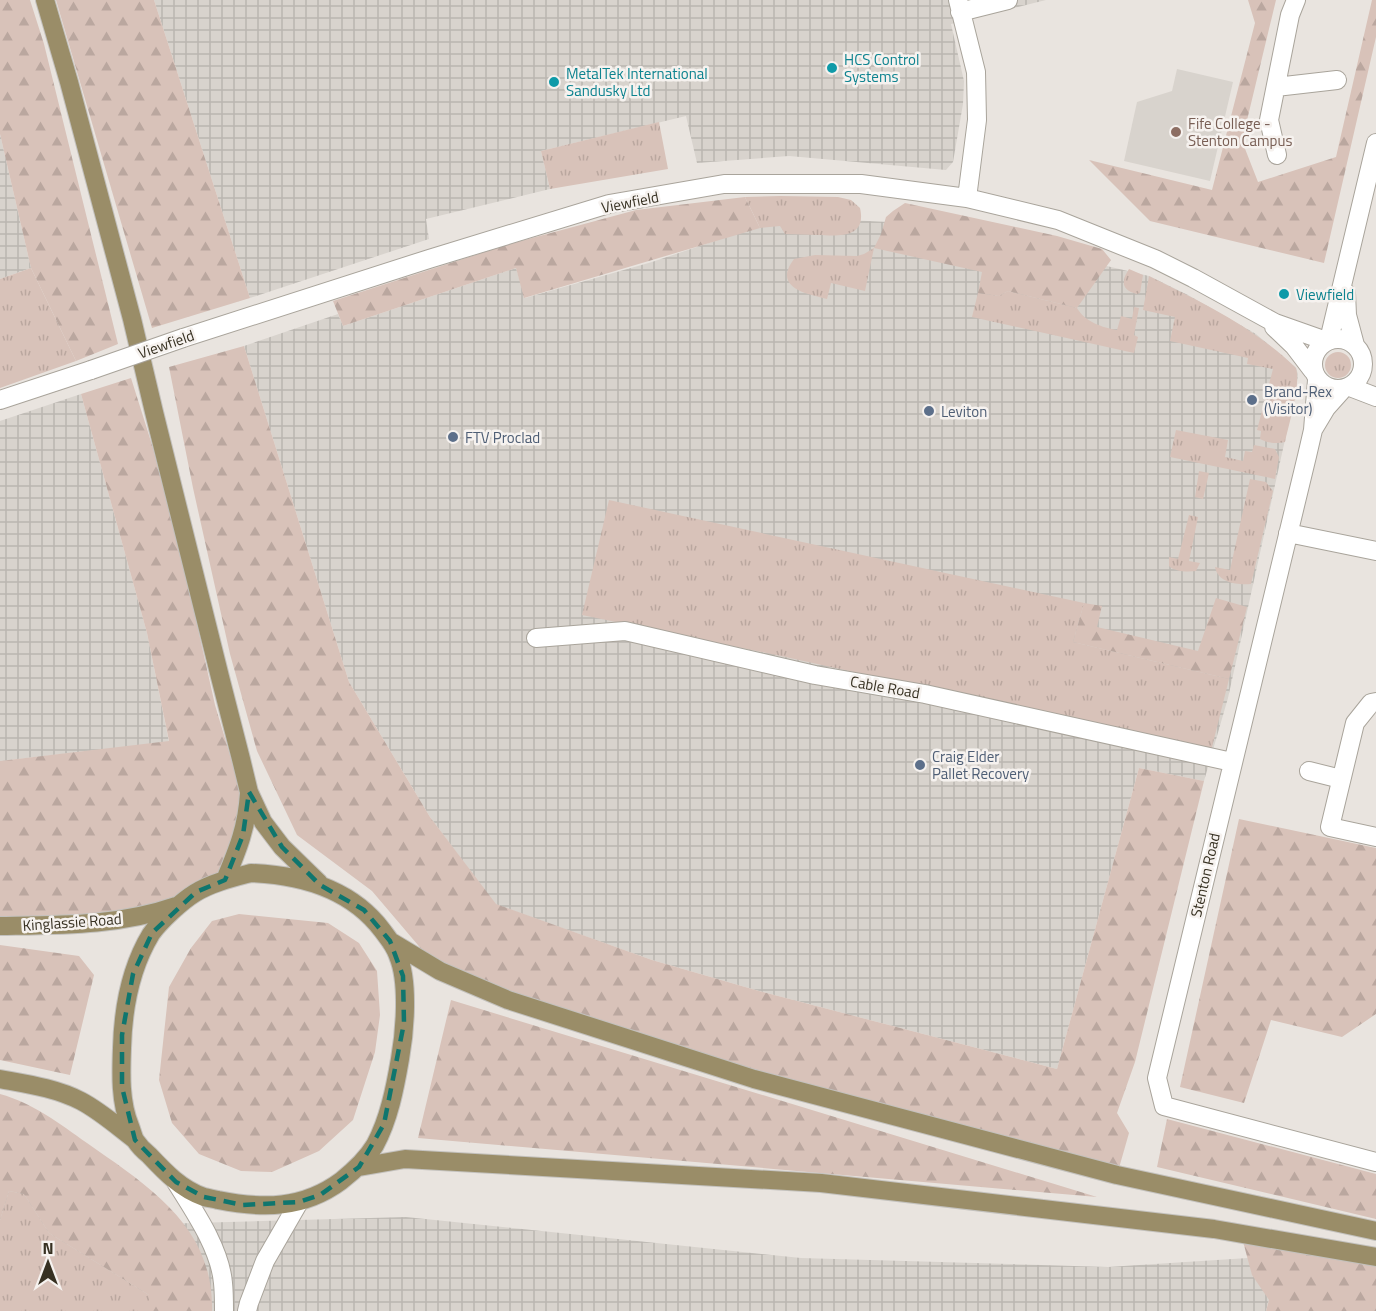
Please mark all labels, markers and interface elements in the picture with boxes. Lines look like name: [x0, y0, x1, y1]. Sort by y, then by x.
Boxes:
place label: HCS Control Systems: [844, 48, 919, 88]
marker: HCS Control Systems: [825, 61, 839, 75]
place label: MetalTek International Sandusky Ltd: [566, 62, 708, 102]
marker: MetalTek International Sandusky Ltd: [547, 75, 561, 89]
place label: Fife College - Stenton Campus: [1188, 112, 1292, 152]
marker: Fife College - Stenton Campus: [1169, 125, 1183, 139]
street label: Viewfield: [599, 185, 661, 219]
place label: Viewfield: [1296, 283, 1354, 306]
marker: Viewfield: [1277, 287, 1291, 301]
street label: Viewfield: [135, 324, 197, 364]
place label: Brand-Rex (Visitor): [1264, 380, 1332, 420]
marker: Brand-Rex (Visitor): [1245, 393, 1259, 407]
place label: Leviton: [941, 400, 987, 423]
marker: Leviton: [922, 404, 936, 418]
place label: FTV Proclad: [465, 426, 540, 449]
marker: FTV Proclad: [446, 430, 460, 444]
street label: Cable Road: [848, 670, 922, 704]
place label: Craig Elder Pallet Recovery: [932, 745, 1029, 785]
marker: Craig Elder Pallet Recovery: [913, 758, 927, 772]
street label: Stenton Road: [1184, 831, 1226, 919]
street label: Kinglassie Road: [22, 907, 122, 937]
north arrow: [18, 1233, 78, 1293]
text: N: [42, 1236, 54, 1260]

